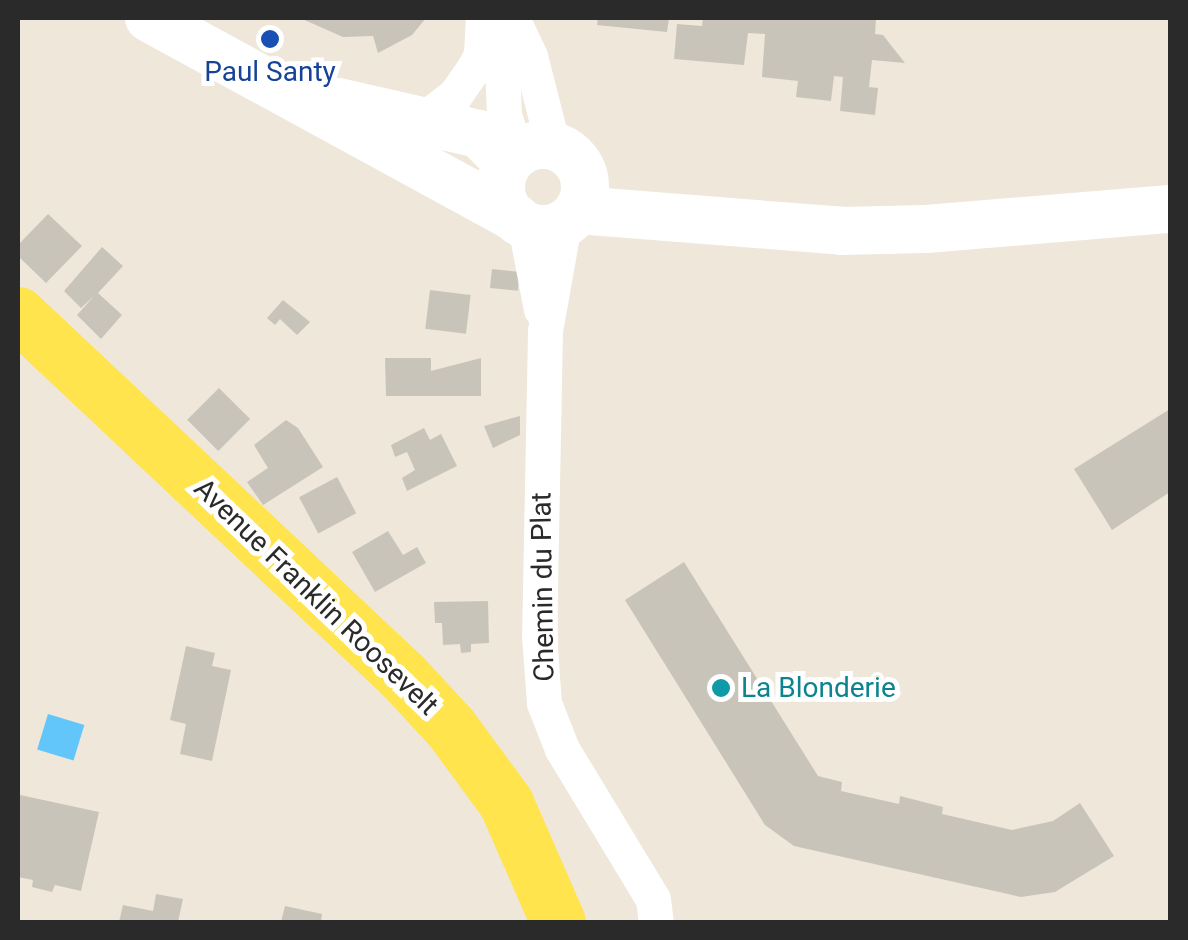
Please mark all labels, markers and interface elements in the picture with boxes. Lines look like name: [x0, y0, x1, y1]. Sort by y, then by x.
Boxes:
marker: Paul Santy: [259, 28, 281, 50]
place label: Paul Santy: [204, 55, 336, 89]
street label: Avenue Franklin Roosevelt: [187, 472, 445, 722]
street label: Chemin du Plat: [525, 492, 561, 682]
place label: La Blonderie: [741, 671, 896, 705]
marker: La Blonderie: [710, 677, 732, 699]

